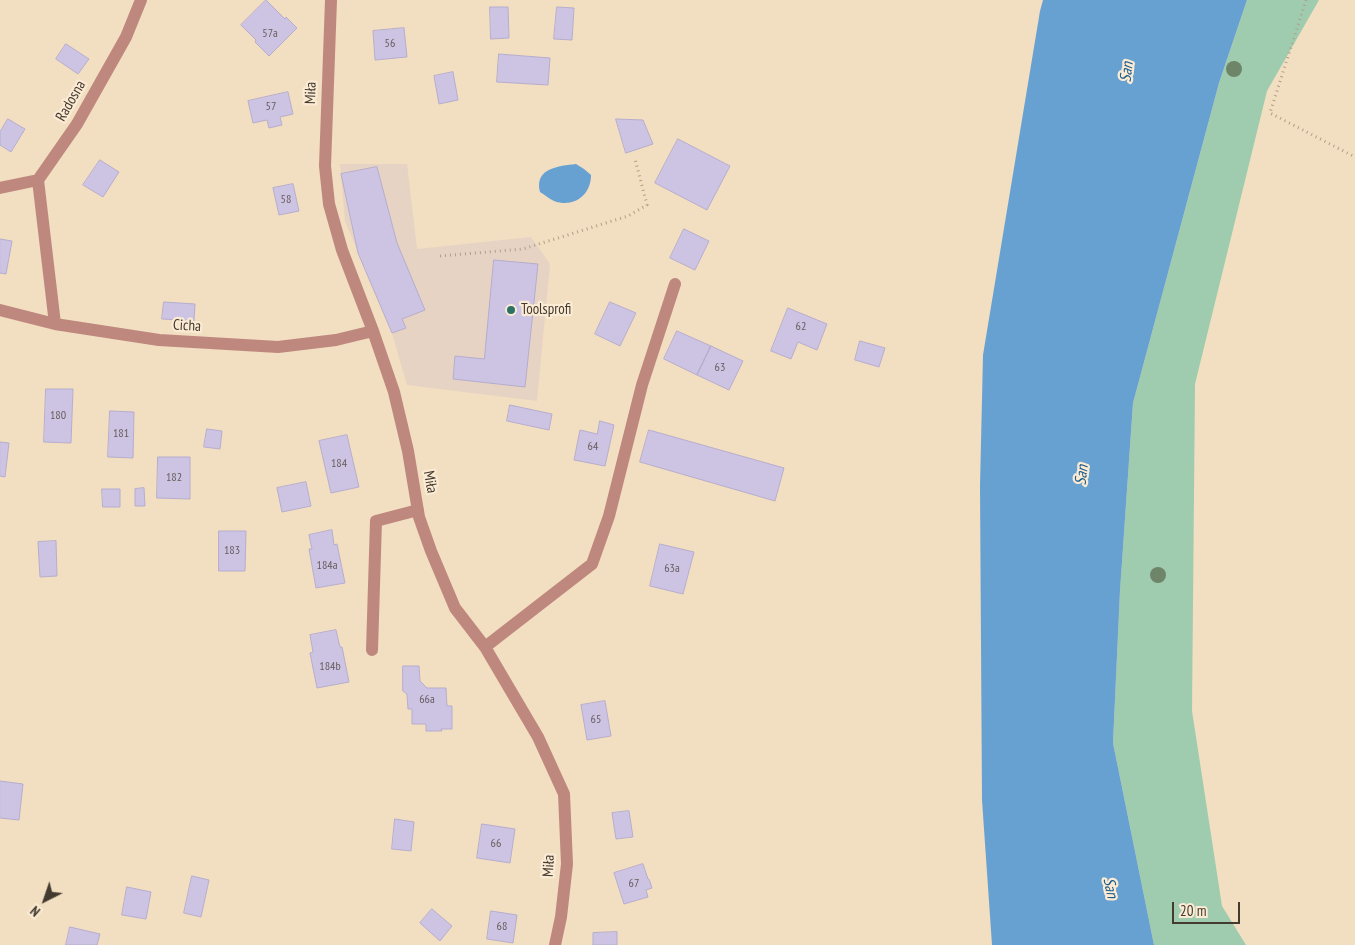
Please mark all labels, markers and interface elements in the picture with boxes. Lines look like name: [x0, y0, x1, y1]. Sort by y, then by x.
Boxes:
house number: 57a: [262, 27, 278, 41]
house number: 56: [385, 37, 395, 51]
water label: San: [1116, 61, 1138, 83]
street label: Radosna: [52, 78, 90, 124]
street label: Miła: [302, 82, 320, 104]
house number: 57: [266, 100, 276, 114]
house number: 58: [281, 193, 291, 207]
place label: Toolsprofi: [521, 301, 571, 319]
marker: Toolsprofi: [505, 304, 517, 316]
street label: Cicha: [173, 316, 201, 336]
house number: 62: [796, 320, 806, 334]
house number: 63: [715, 361, 725, 375]
house number: 180: [50, 409, 66, 423]
house number: 181: [113, 427, 129, 441]
house number: 64: [588, 440, 598, 454]
house number: 184: [331, 457, 347, 471]
water label: San: [1071, 464, 1093, 486]
street label: Miła: [419, 469, 441, 495]
house number: 182: [166, 471, 182, 485]
house number: 183: [224, 544, 240, 558]
house number: 184a: [317, 559, 337, 573]
house number: 63a: [664, 562, 680, 576]
house number: 184b: [319, 660, 341, 674]
house number: 66a: [419, 693, 435, 707]
house number: 65: [591, 713, 601, 727]
house number: 66: [491, 837, 501, 851]
street label: Miła: [539, 854, 559, 878]
north arrow: [20, 875, 70, 925]
water label: San: [1099, 876, 1121, 900]
house number: 67: [629, 877, 639, 891]
scale bar: [1175, 892, 1242, 924]
text: 20 m: [1180, 901, 1206, 920]
text: N: [26, 902, 44, 921]
house number: 68: [497, 920, 507, 934]

